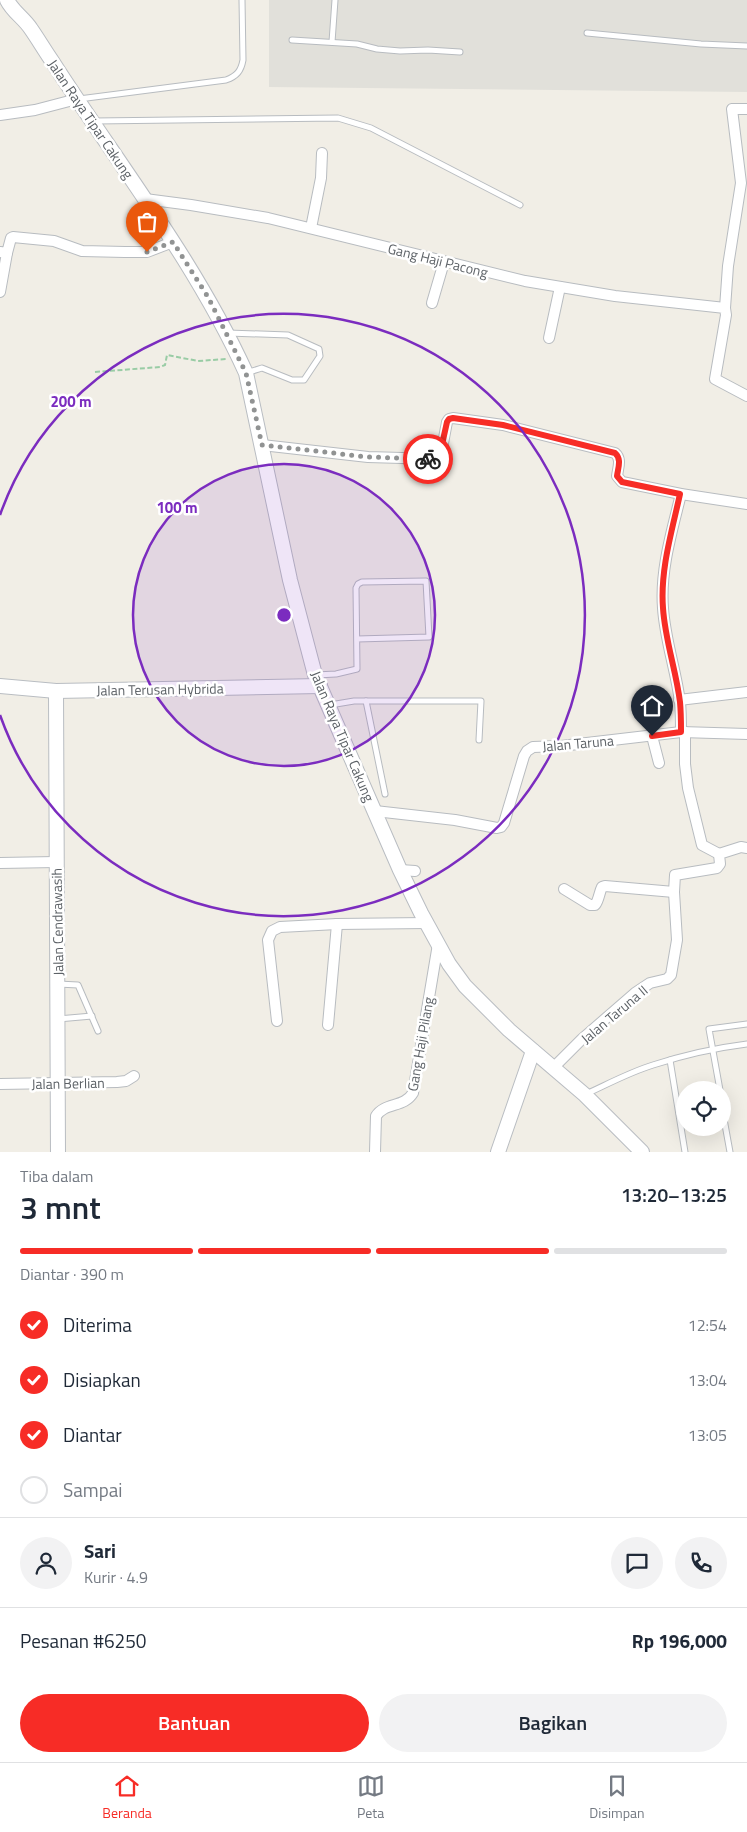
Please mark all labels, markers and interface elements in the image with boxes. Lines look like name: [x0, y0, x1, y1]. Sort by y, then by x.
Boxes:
street label: Jalan Raya Tipar Cakung: [43, 55, 139, 183]
pin: [126, 201, 168, 252]
icon: bag: [133, 208, 161, 236]
street label: Gang Haji Pacong: [386, 237, 490, 283]
text: 200 m: [50, 390, 92, 413]
courier: [403, 434, 453, 484]
icon: bike: [414, 445, 442, 473]
text: 100 m: [156, 496, 198, 519]
centre of rings: [275, 606, 293, 624]
street label: Jalan Raya Tipar Cakung: [306, 667, 380, 805]
street label: Jalan Terusan Hybrida: [96, 677, 224, 701]
pin: [631, 685, 673, 736]
icon: home: [638, 692, 666, 720]
street label: Jalan Taruna: [541, 729, 615, 757]
street label: Jalan Cendrawasih: [46, 868, 68, 976]
street label: Jalan Taruna II: [576, 980, 652, 1048]
street label: Gang Haji Pilang: [401, 995, 439, 1093]
street label: Jalan Berlian: [31, 1072, 105, 1094]
map controls: [676, 1081, 731, 1136]
button: locate: [676, 1081, 731, 1136]
text: Tiba dalam: [20, 1164, 93, 1188]
text: 13:20–13:25: [621, 1180, 727, 1209]
text: 3 mnt: [20, 1183, 101, 1231]
text: Diantar · 390 m: [20, 1262, 124, 1286]
text: Diterima: [63, 1310, 132, 1339]
icon: check: [20, 1311, 48, 1339]
text: 12:54: [688, 1313, 727, 1337]
text: Disiapkan: [63, 1365, 141, 1394]
icon: check: [20, 1366, 48, 1394]
text: 13:04: [688, 1368, 727, 1392]
text: Diantar: [63, 1420, 122, 1449]
icon: check: [20, 1421, 48, 1449]
text: 13:05: [688, 1423, 727, 1447]
text: Sampai: [63, 1475, 122, 1504]
text: Sari: [84, 1536, 116, 1565]
button: person: [20, 1537, 72, 1589]
button: chat: [611, 1537, 663, 1589]
button: phone: [675, 1537, 727, 1589]
text: Kurir · 4.9: [84, 1565, 148, 1589]
text: Pesanan #6250: [20, 1626, 146, 1655]
text: Rp 196,000: [632, 1626, 727, 1655]
button: Bantuan: [20, 1694, 369, 1752]
button: Bagikan: [379, 1694, 727, 1752]
tab: Beranda: [102, 1772, 152, 1823]
tab: Peta: [357, 1772, 385, 1823]
tab: Disimpan: [589, 1772, 645, 1823]

